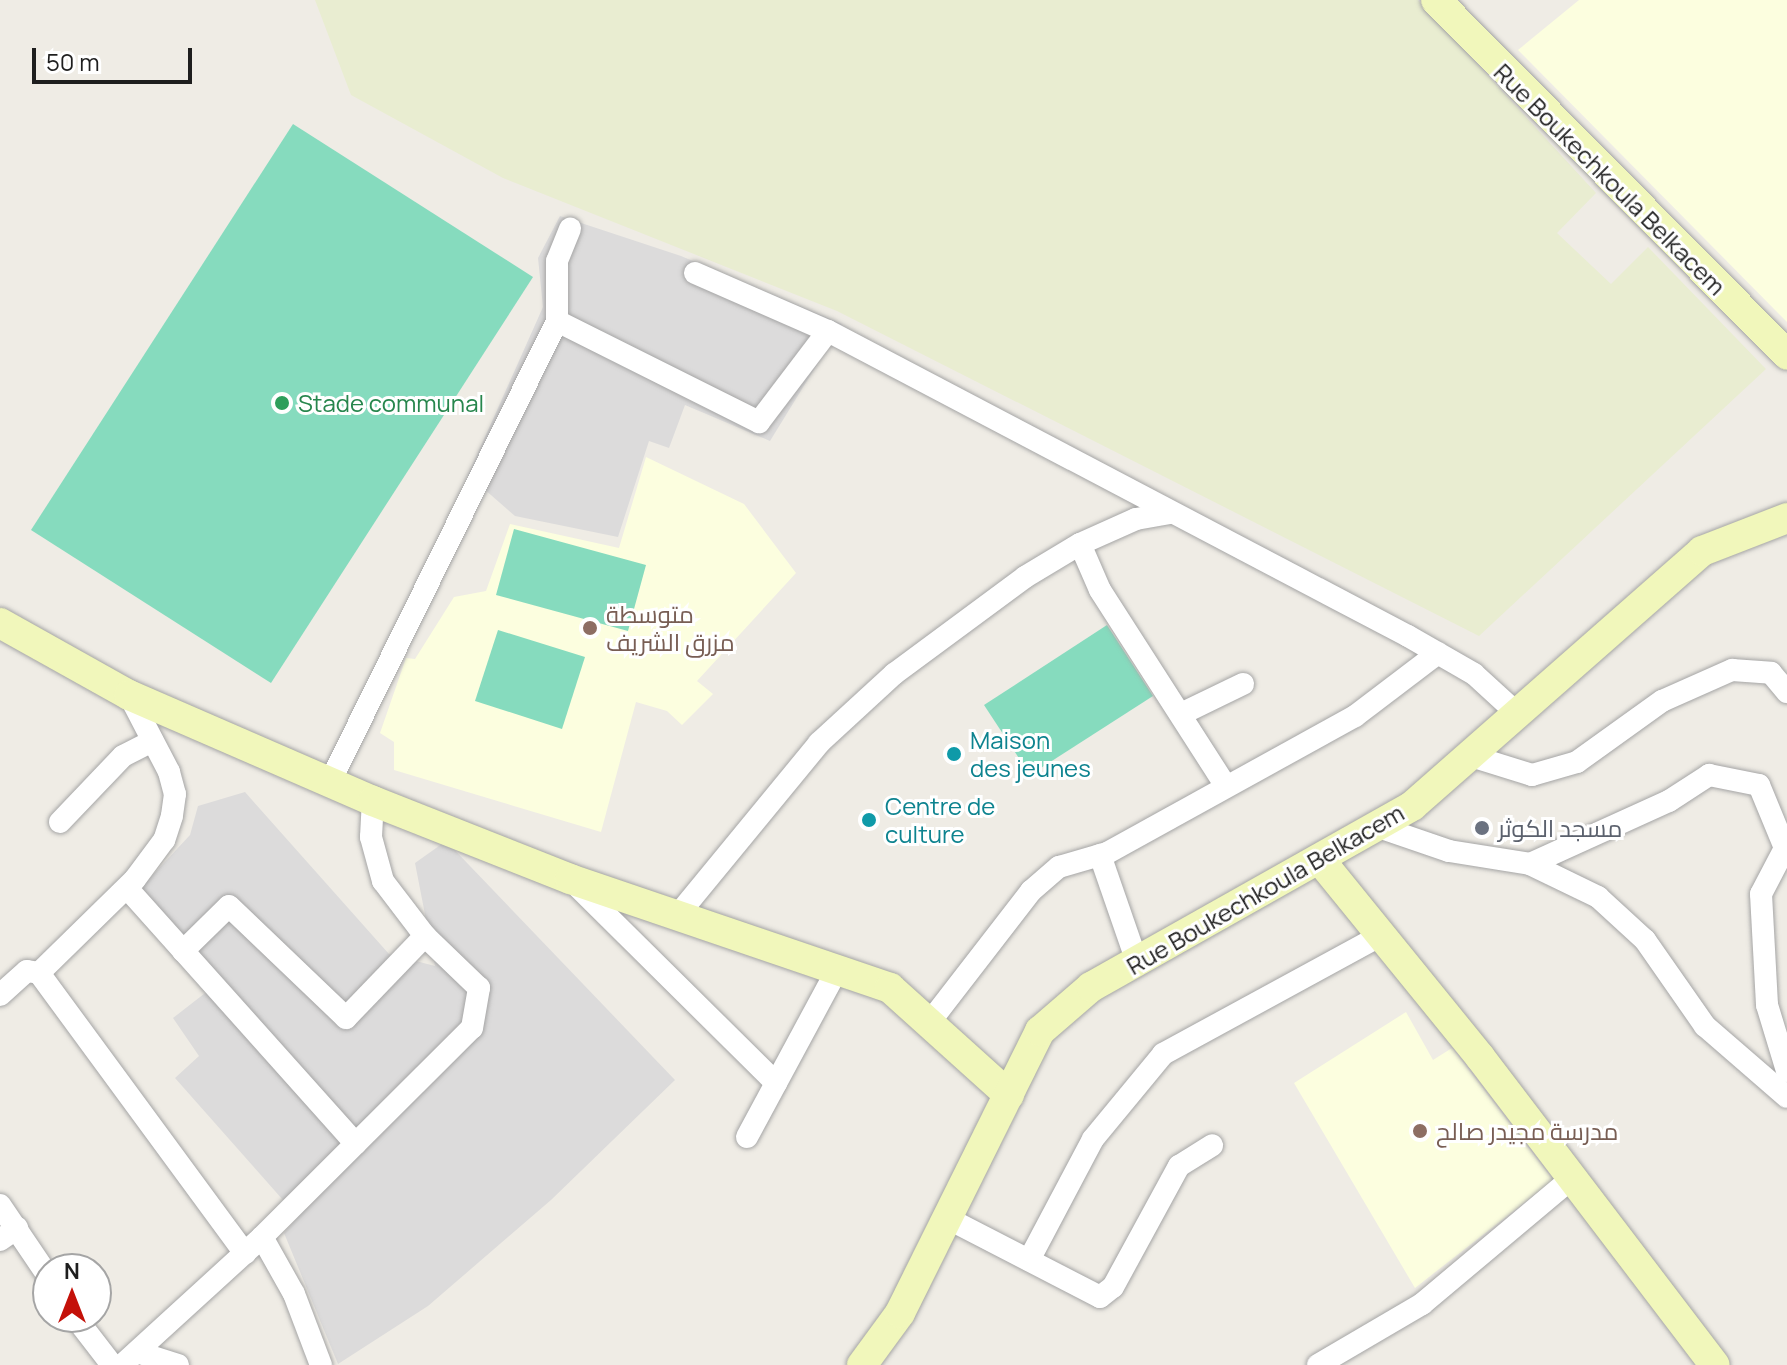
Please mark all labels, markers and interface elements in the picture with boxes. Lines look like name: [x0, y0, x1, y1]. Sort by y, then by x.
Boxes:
scale bar: [36, 32, 196, 82]
text: 50 m: [46, 45, 100, 78]
street label: Rue Boukechkoula Belkacem: [1488, 57, 1732, 301]
place label: Stade communal: [298, 389, 484, 417]
marker: Stade communal: [273, 394, 291, 412]
place label: متوسطة مزرق الشريف: [606, 600, 735, 656]
marker: متوسطة مزرق الشريف: [581, 619, 599, 637]
place label: Maison des jeunes: [970, 726, 1091, 782]
marker: Maison des jeunes: [945, 745, 963, 763]
place label: Centre de culture: [885, 792, 995, 848]
street label: Rue Boukechkoula Belkacem: [1121, 798, 1409, 980]
marker: Centre de culture: [860, 811, 878, 829]
place label: مسجد الكوثر: [1498, 814, 1622, 842]
marker: مسجد الكوثر: [1473, 819, 1491, 837]
place label: مدرسة مجيدر صالح: [1436, 1117, 1618, 1145]
marker: مدرسة مجيدر صالح: [1411, 1122, 1429, 1140]
north arrow: [32, 1253, 112, 1333]
text: N: [64, 1256, 80, 1286]

